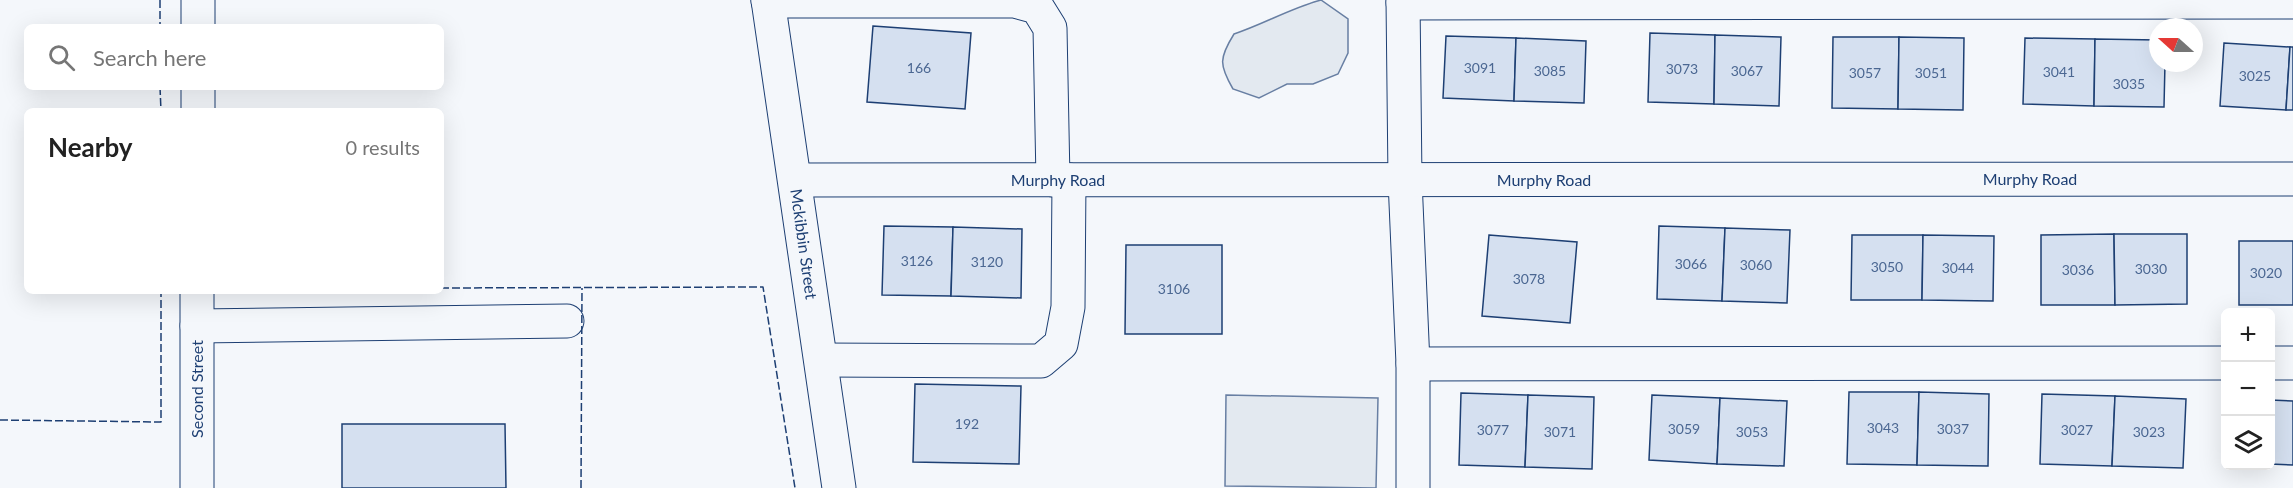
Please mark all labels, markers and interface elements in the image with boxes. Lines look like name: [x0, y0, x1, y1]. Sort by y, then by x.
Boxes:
north arrow: [2149, 18, 2203, 72]
search box: [24, 24, 444, 90]
icon: search: [45, 41, 78, 74]
text: Search here: [93, 44, 206, 71]
house number: 166: [907, 59, 931, 76]
house number: 3091: [1464, 59, 1496, 76]
house number: 3073: [1666, 60, 1698, 77]
house number: 3085: [1534, 62, 1566, 79]
house number: 3067: [1731, 62, 1763, 79]
house number: 3041: [2043, 63, 2075, 80]
house number: 3057: [1849, 64, 1881, 81]
house number: 3051: [1915, 64, 1947, 81]
house number: 3025: [2239, 67, 2271, 84]
house number: 3035: [2113, 75, 2145, 92]
text: Nearby: [48, 131, 133, 163]
text: 0 results: [345, 135, 420, 159]
street label: Murphy Road: [1983, 169, 2077, 188]
street label: Murphy Road: [1011, 170, 1105, 189]
street label: Murphy Road: [1497, 170, 1591, 189]
street label: Mckibbin Street: [787, 188, 822, 301]
house number: 3126: [901, 252, 933, 269]
house number: 3120: [971, 253, 1003, 270]
house number: 3066: [1675, 255, 1707, 272]
house number: 3060: [1740, 256, 1772, 273]
house number: 3050: [1871, 258, 1903, 275]
house number: 3044: [1942, 259, 1974, 276]
house number: 3030: [2135, 260, 2167, 277]
house number: 3036: [2062, 261, 2094, 278]
house number: 3020: [2250, 264, 2282, 281]
house number: 3078: [1513, 270, 1545, 287]
house number: 3106: [1158, 280, 1190, 297]
map controls: [2221, 308, 2275, 470]
button: +: [2221, 308, 2275, 362]
street label: Second Street: [187, 340, 206, 438]
button: −: [2221, 362, 2275, 416]
house number: 192: [955, 415, 979, 432]
button: layers: [2221, 416, 2275, 470]
house number: 3043: [1867, 419, 1899, 436]
house number: 3059: [1668, 420, 1700, 437]
house number: 3037: [1937, 420, 1969, 437]
house number: 3077: [1477, 421, 1509, 438]
house number: 3027: [2061, 421, 2093, 438]
house number: 3071: [1544, 423, 1576, 440]
house number: 3053: [1736, 423, 1768, 440]
house number: 3023: [2133, 423, 2165, 440]

